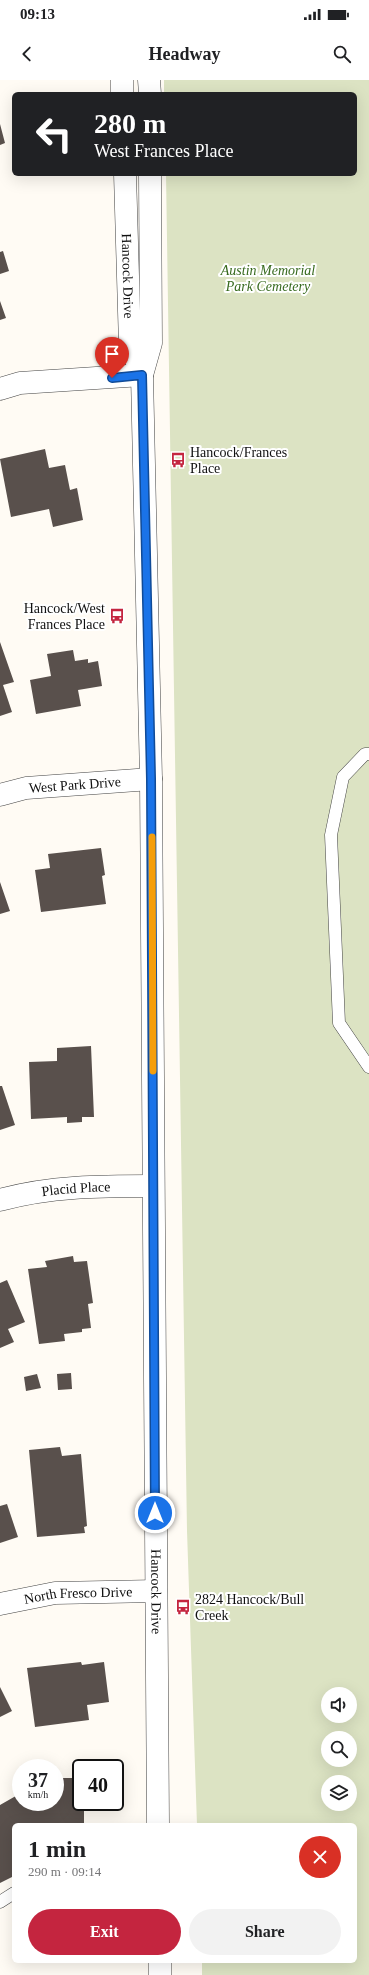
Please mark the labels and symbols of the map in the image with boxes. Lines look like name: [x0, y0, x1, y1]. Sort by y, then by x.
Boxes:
street label: Hancock Drive: [119, 233, 137, 319]
park label: Austin Memorial Park Cemetery: [220, 263, 315, 294]
pin: [95, 337, 129, 378]
place label: Hancock/Frances Place: [190, 445, 287, 476]
bus stop icon: Hancock/Frances Place: [169, 451, 187, 469]
place label: Hancock/West Frances Place: [24, 601, 105, 632]
bus stop icon: Hancock/West Frances Place: [108, 607, 126, 625]
street label: West Park Drive: [28, 774, 121, 795]
street label: Placid Place: [41, 1179, 110, 1199]
position arrow: [134, 1492, 176, 1534]
street label: Hancock Drive: [149, 1549, 164, 1634]
street label: North Fresco Drive: [23, 1584, 133, 1607]
place label: 2824 Hancock/Bull Creek: [195, 1592, 304, 1623]
bus stop icon: 2824 Hancock/Bull Creek: [174, 1598, 192, 1616]
speed limit sign: 40: [72, 1759, 124, 1811]

